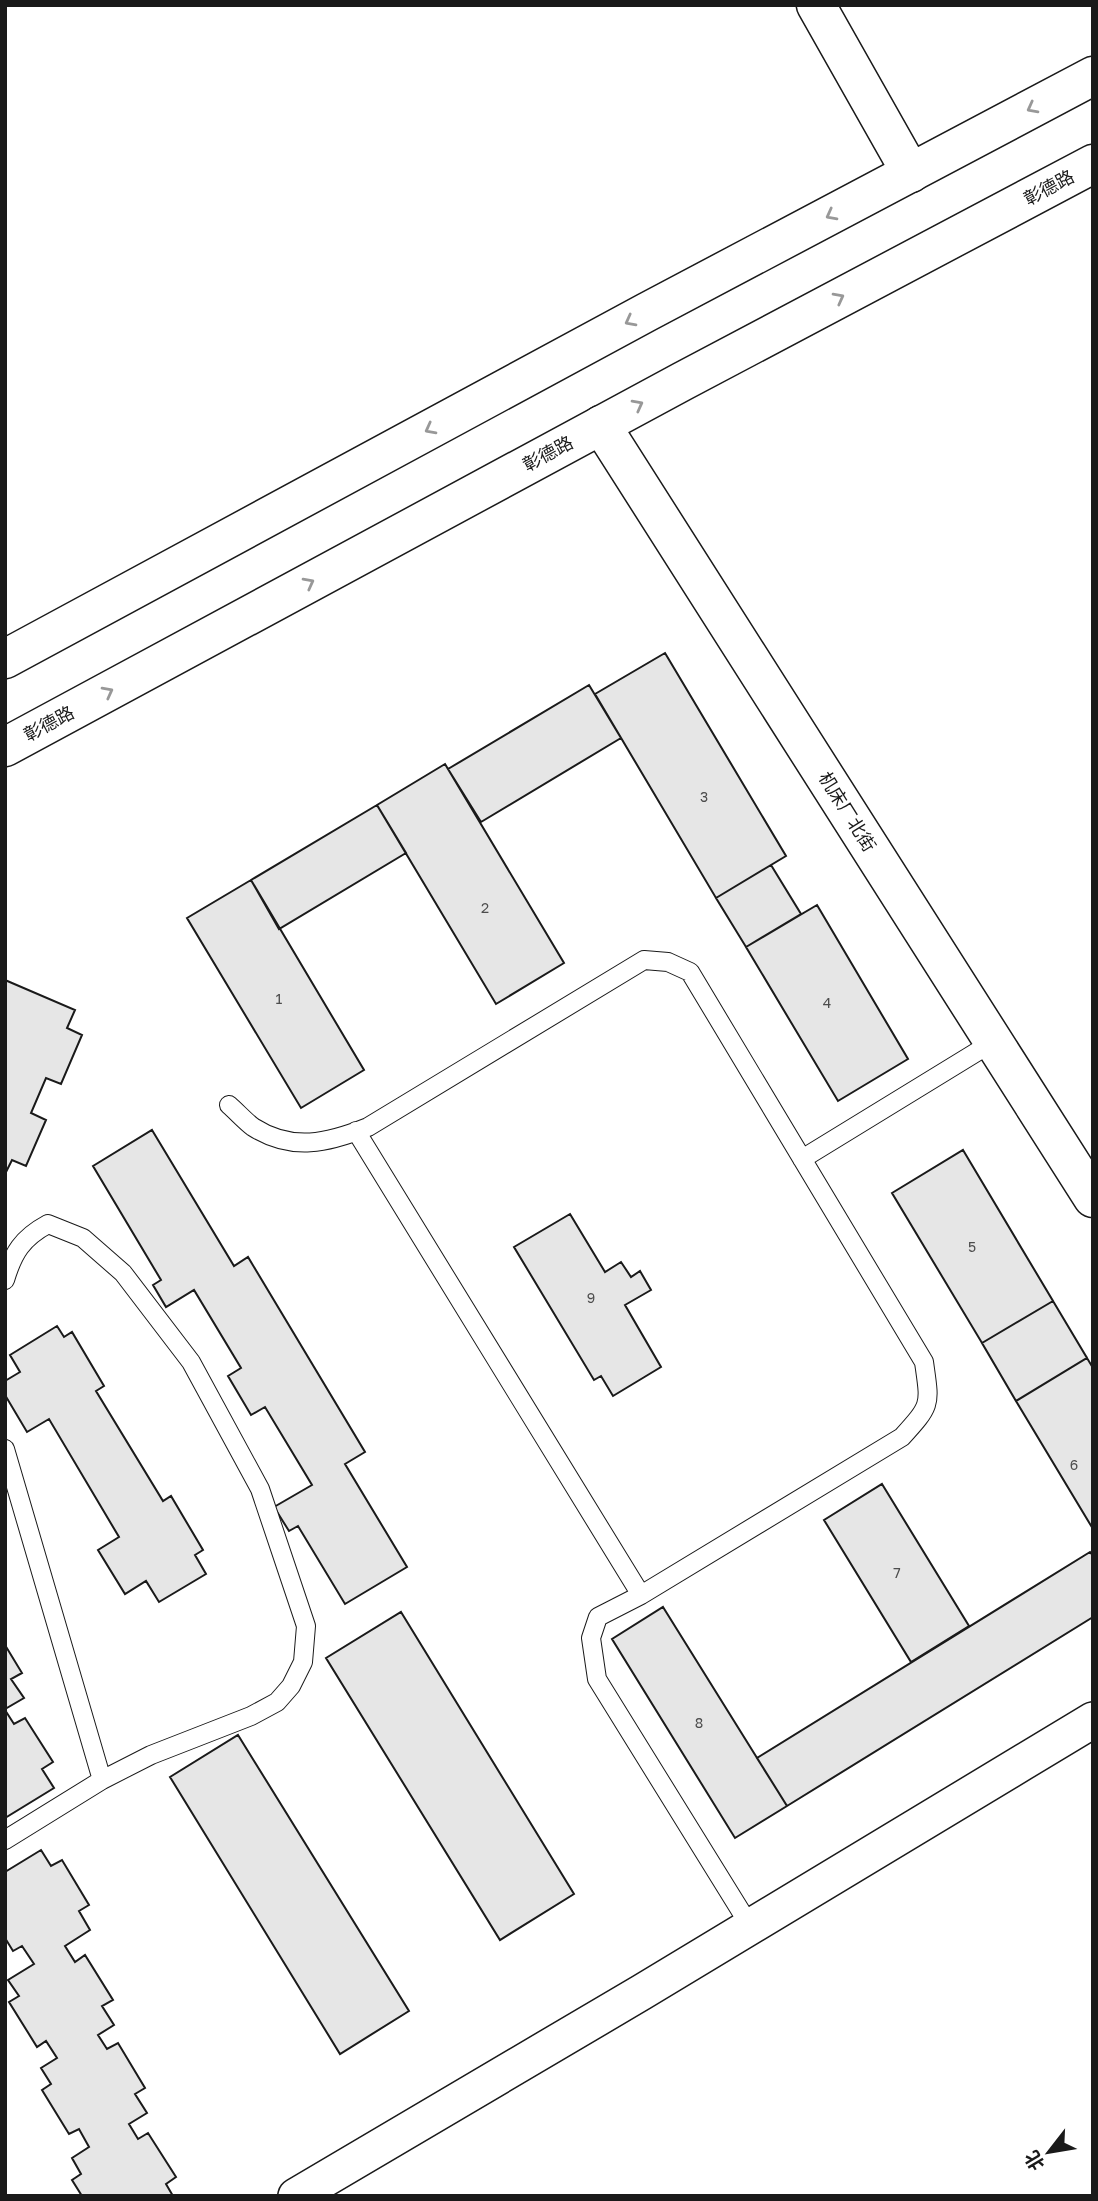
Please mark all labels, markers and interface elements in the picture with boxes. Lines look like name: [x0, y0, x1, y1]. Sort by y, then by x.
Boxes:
one-way arrow: [1027, 100, 1040, 114]
street label: 彰德路: [1020, 165, 1078, 210]
one-way arrow: [826, 206, 838, 220]
one-way arrow: [832, 293, 844, 307]
one-way arrow: [625, 313, 637, 326]
one-way arrow: [631, 400, 643, 413]
one-way arrow: [425, 421, 437, 434]
street label: 彰德路: [519, 431, 577, 476]
one-way arrow: [301, 578, 314, 592]
one-way arrow: [101, 686, 114, 700]
street label: 彰德路: [20, 701, 78, 746]
street label: 机床厂北街: [815, 767, 881, 855]
house number: 3: [700, 788, 708, 805]
house number: 2: [481, 899, 489, 916]
house number: 1: [276, 990, 283, 1007]
house number: 4: [823, 994, 831, 1011]
house number: 5: [968, 1238, 976, 1255]
house number: 9: [587, 1289, 595, 1306]
house number: 6: [1070, 1456, 1078, 1473]
house number: 7: [893, 1564, 901, 1581]
house number: 8: [695, 1714, 703, 1731]
north arrow: [1014, 2117, 1084, 2187]
text: 北: [1019, 2147, 1049, 2175]

